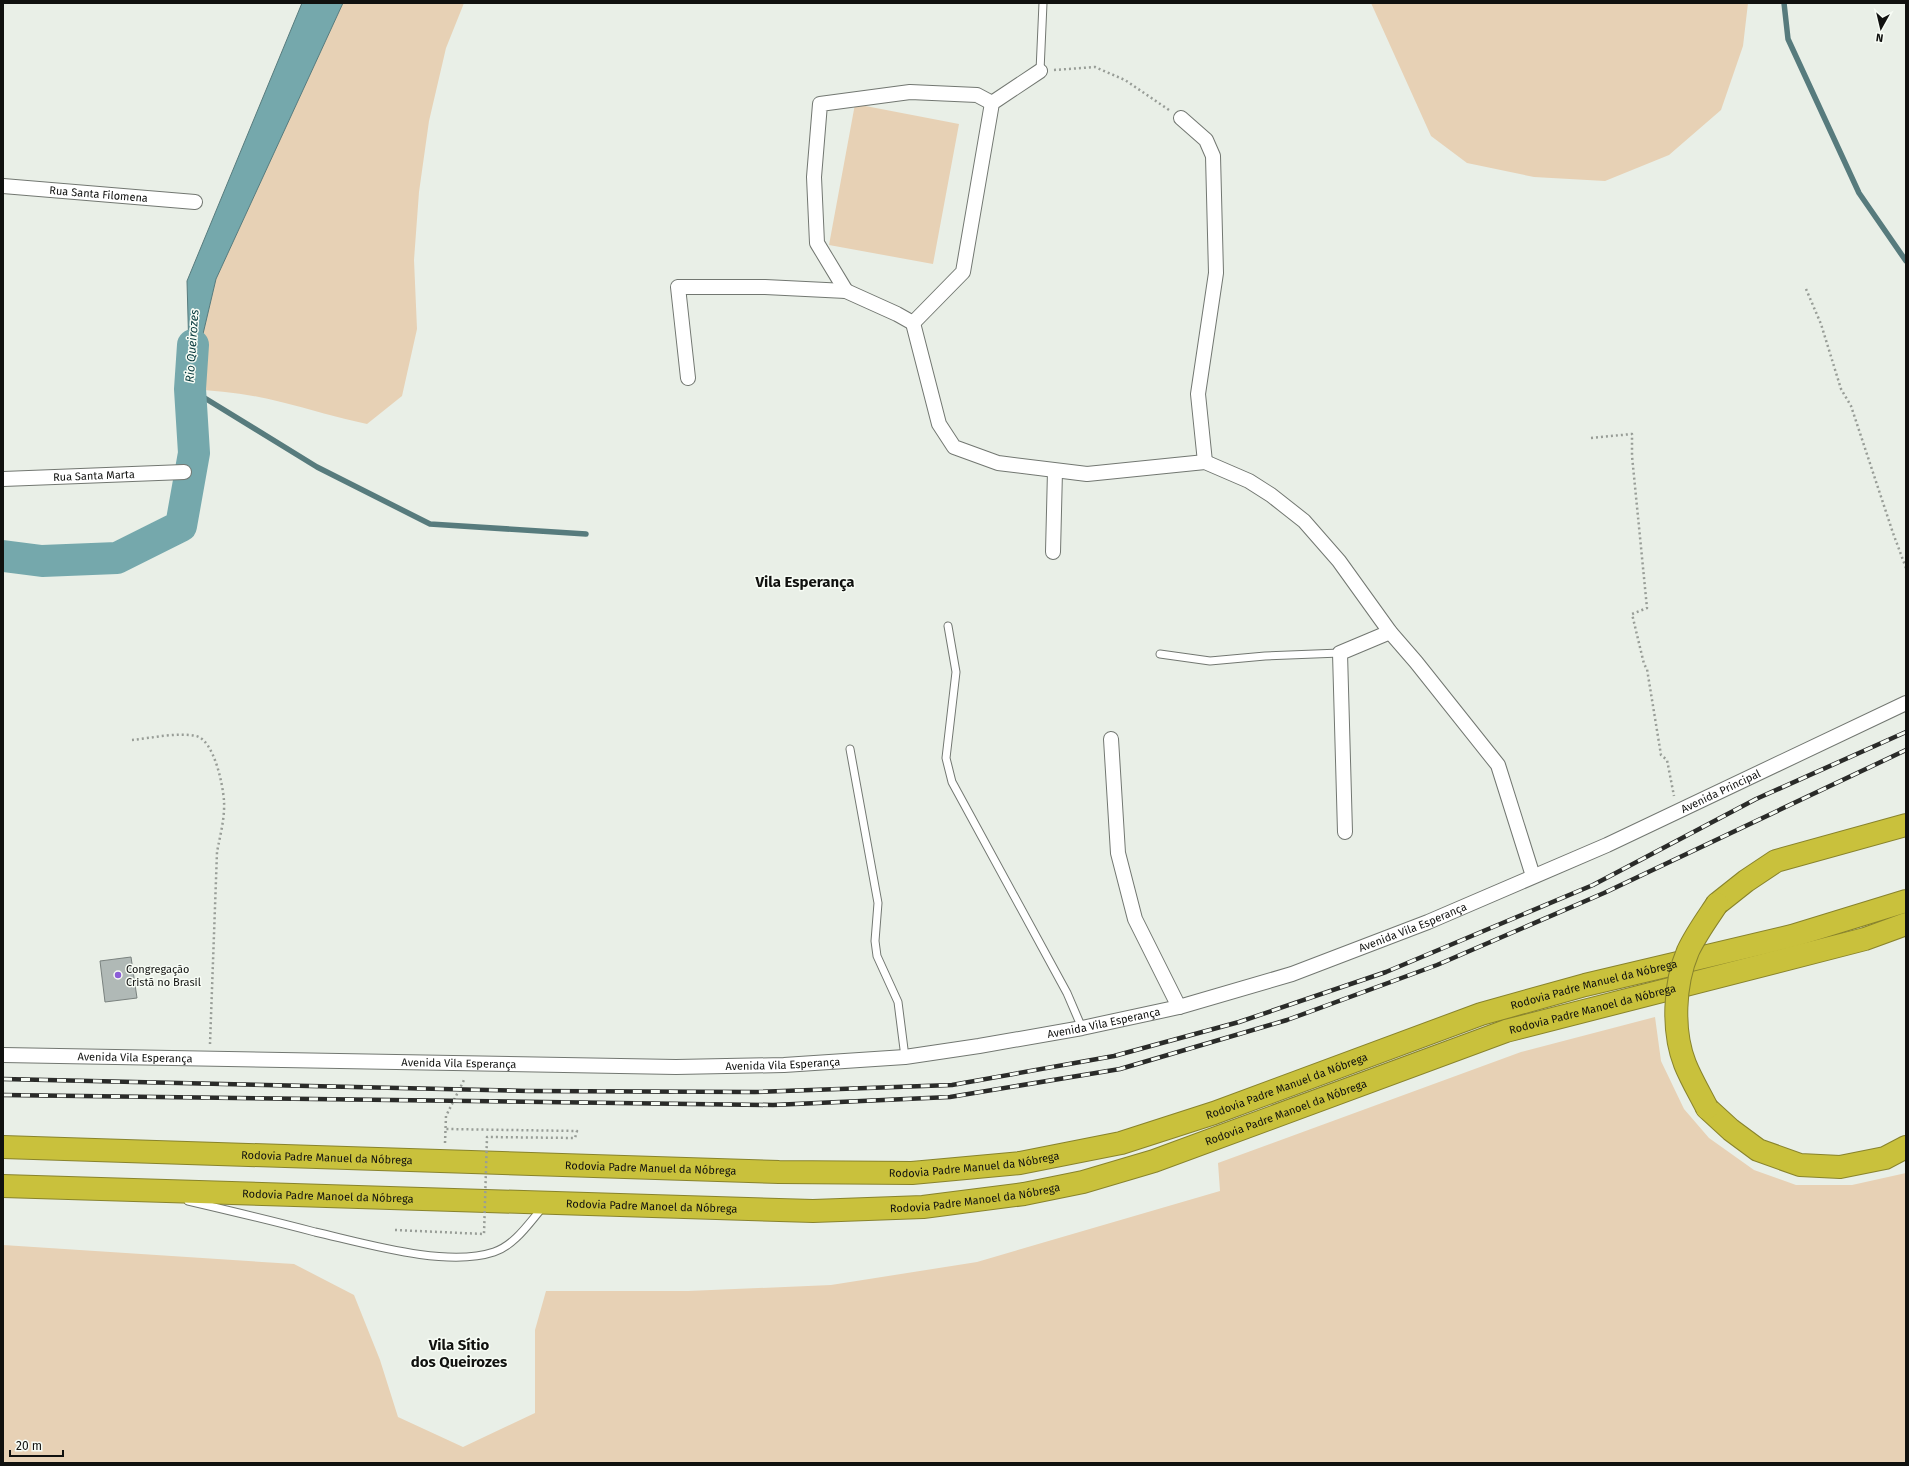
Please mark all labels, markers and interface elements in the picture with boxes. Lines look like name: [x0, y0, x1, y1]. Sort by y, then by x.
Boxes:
north arrow: [1861, 8, 1901, 48]
text: N: [1875, 30, 1884, 44]
street label: Rua Santa Filomena: [49, 183, 148, 205]
water label: Rio Queirozes: [182, 309, 202, 383]
street label: Rua Santa Marta: [53, 467, 135, 484]
district label: Vila Esperança: [755, 573, 854, 592]
street label: Avenida Principal: [1679, 767, 1763, 815]
street label: Avenida Vila Esperança: [1357, 900, 1468, 954]
street label: Rodovia Padre Manuel da Nóbrega: [1509, 957, 1678, 1012]
place label: Congregação Cristã no Brasil: [126, 963, 201, 989]
marker: Congregação Cristã no Brasil: [113, 970, 123, 980]
street label: Rodovia Padre Manoel da Nóbrega: [1508, 981, 1677, 1036]
street label: Avenida Vila Esperança: [1046, 1005, 1161, 1040]
street label: Avenida Vila Esperança: [77, 1050, 193, 1065]
street label: Rodovia Padre Manuel da Nóbrega: [1204, 1050, 1369, 1122]
street label: Avenida Vila Esperança: [725, 1055, 841, 1073]
street label: Avenida Vila Esperança: [401, 1056, 517, 1071]
street label: Rodovia Padre Manoel da Nóbrega: [1203, 1077, 1368, 1148]
street label: Rodovia Padre Manuel da Nóbrega: [241, 1148, 413, 1167]
street label: Rodovia Padre Manuel da Nóbrega: [889, 1149, 1060, 1180]
street label: Rodovia Padre Manuel da Nóbrega: [565, 1159, 737, 1177]
street label: Rodovia Padre Manoel da Nóbrega: [890, 1180, 1061, 1215]
street label: Rodovia Padre Manoel da Nóbrega: [242, 1187, 414, 1205]
street label: Rodovia Padre Manoel da Nóbrega: [566, 1197, 738, 1215]
district label: Vila Sítio dos Queirozes: [411, 1336, 507, 1371]
scale bar: [10, 1432, 63, 1458]
text: 20 m: [16, 1439, 42, 1453]

